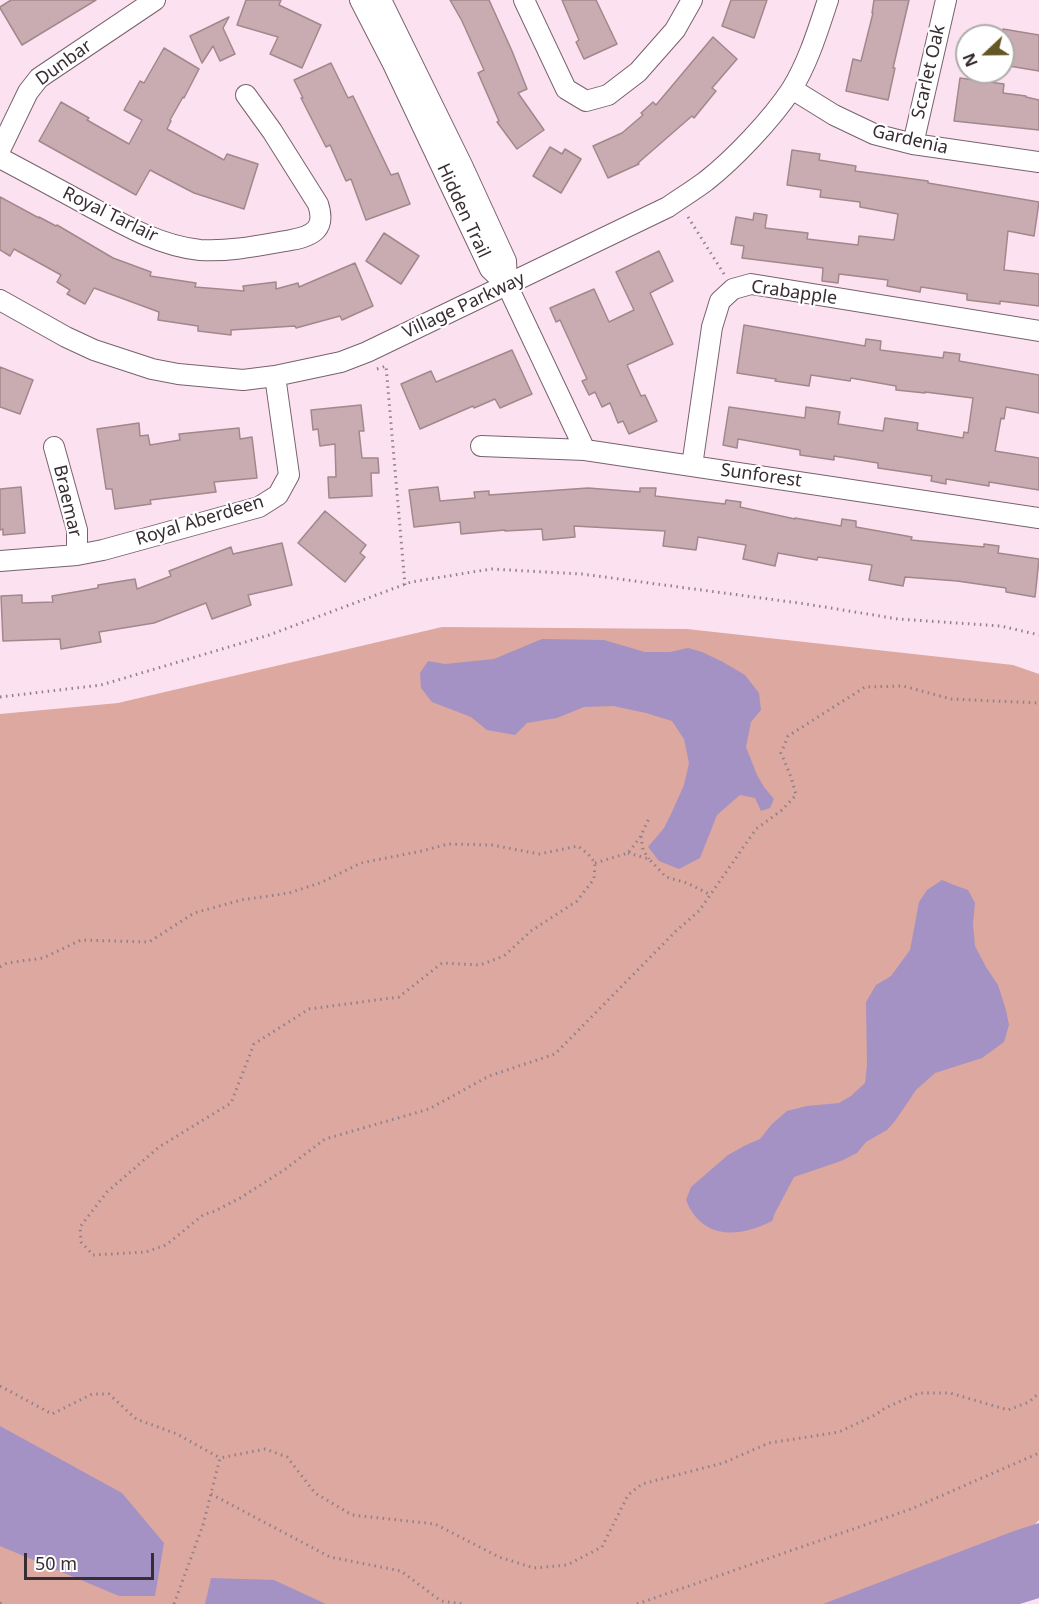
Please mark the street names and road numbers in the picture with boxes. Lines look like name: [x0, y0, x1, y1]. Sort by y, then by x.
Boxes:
street label: Scarlet Oak: [908, 23, 950, 121]
street label: Dunbar: [32, 35, 96, 91]
street label: Gardenia: [870, 121, 950, 159]
street label: Hidden Trail: [432, 160, 494, 262]
street label: Royal Tarlair: [59, 183, 161, 247]
street label: Village Parkway: [400, 268, 528, 344]
street label: Crabapple: [750, 276, 838, 310]
street label: Sunforest: [719, 460, 803, 492]
street label: Braemar: [48, 463, 86, 539]
street label: Royal Aberdeen: [133, 491, 267, 551]

